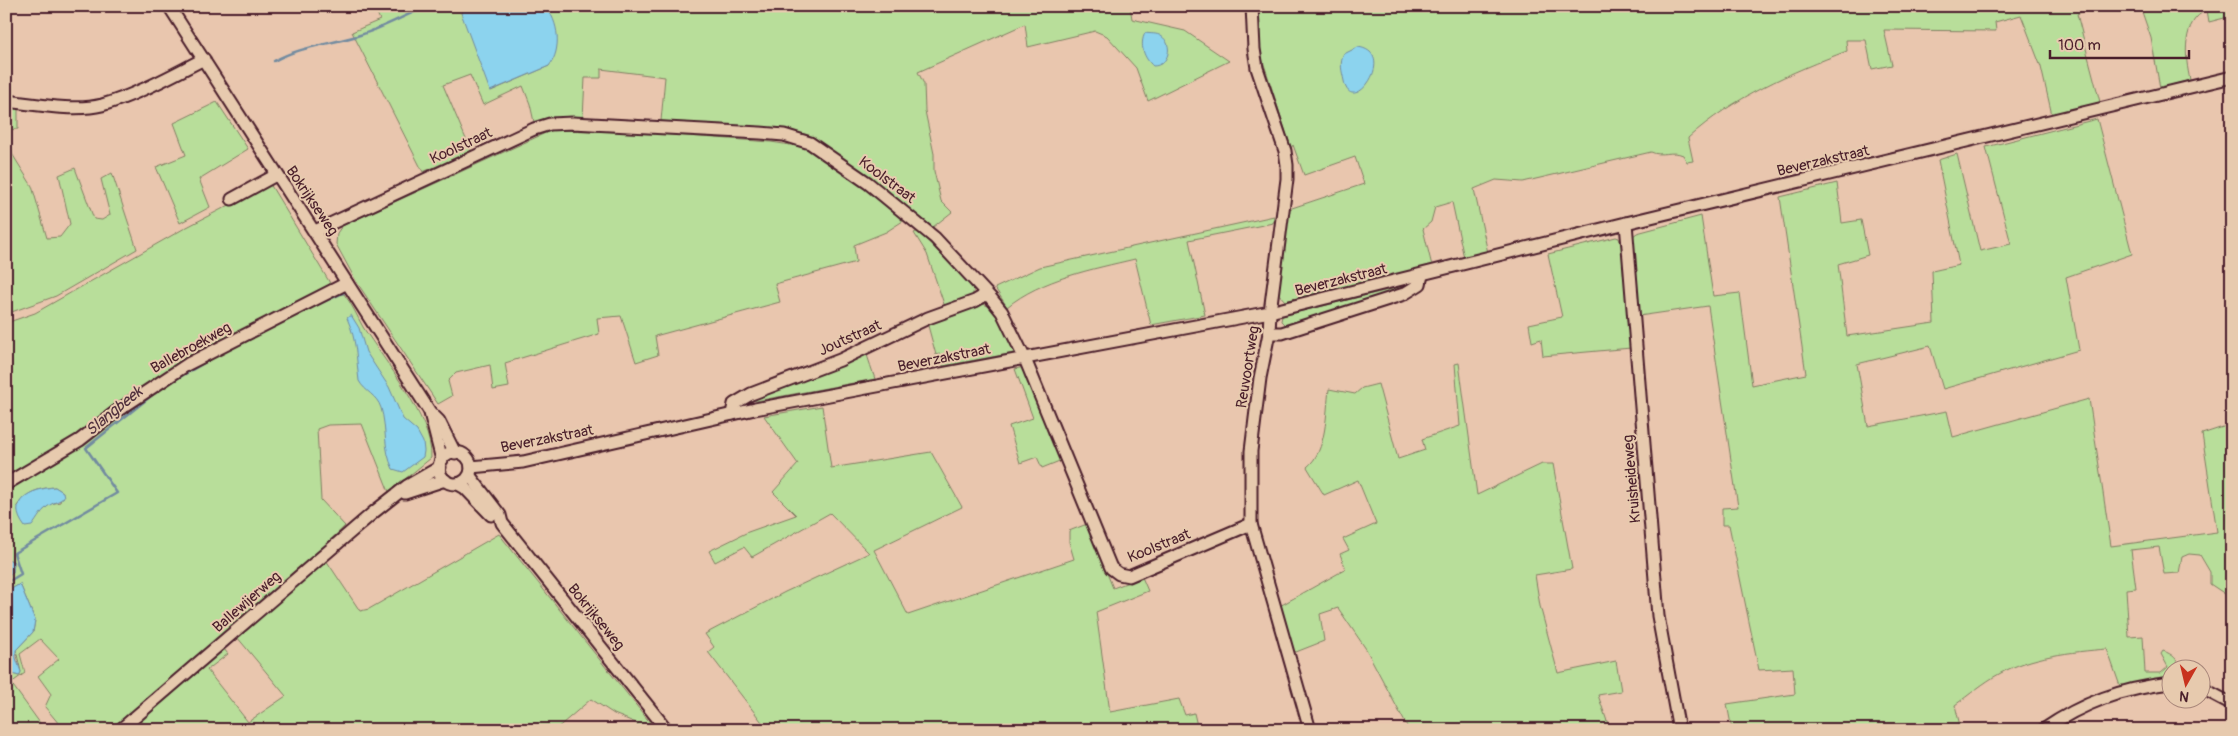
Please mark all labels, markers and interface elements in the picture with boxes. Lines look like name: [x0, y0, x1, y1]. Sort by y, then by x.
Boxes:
scale bar: [2050, 28, 2189, 60]
text: 100 m: [2058, 36, 2101, 55]
street label: Koolstraat: [427, 123, 496, 169]
street label: Beverzakstraat: [1775, 141, 1872, 181]
street label: Koolstraat: [855, 152, 920, 208]
street label: Bokrijkseweg: [282, 162, 342, 240]
street label: Beverzakstraat: [1293, 259, 1390, 301]
street label: Joutstraat: [816, 315, 885, 360]
street label: Ballebroekweg: [147, 318, 235, 378]
street label: Reuvoortweg: [1232, 325, 1264, 409]
street label: Beverzakstraat: [896, 340, 993, 376]
water label: Slangbeek: [81, 381, 148, 440]
street label: Beverzakstraat: [499, 421, 596, 457]
street label: Kruisheideweg: [1619, 434, 1645, 524]
street label: Koolstraat: [1125, 524, 1194, 567]
street label: Ballewijerweg: [209, 567, 285, 637]
street label: Bokrijkseweg: [563, 580, 629, 654]
north arrow: [2160, 658, 2210, 708]
text: N: [2178, 687, 2190, 705]

